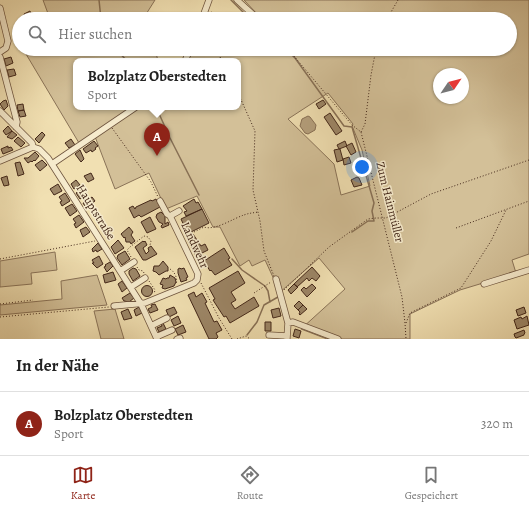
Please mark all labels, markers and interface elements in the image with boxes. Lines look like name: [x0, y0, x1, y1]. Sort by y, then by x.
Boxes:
search box: [12, 12, 517, 56]
icon: search: [26, 23, 48, 45]
text: Hier suchen: [58, 24, 132, 44]
popup: [73, 58, 241, 110]
text: Bolzplatz Oberstedten: [88, 66, 226, 86]
north arrow: [433, 68, 469, 104]
text: Sport: [88, 86, 117, 103]
pin: A: [144, 123, 170, 156]
your location: [352, 157, 372, 177]
street label: Zum Hainmüller: [372, 160, 408, 244]
street label: Hauptstraße: [73, 181, 119, 243]
street label: Landwehr: [177, 219, 213, 271]
text: In der Nähe: [16, 354, 99, 377]
text: Bolzplatz Oberstedten: [54, 405, 193, 425]
text: A: [25, 415, 33, 432]
text: 320 m: [481, 415, 513, 432]
text: Sport: [54, 425, 84, 442]
tab: Karte: [71, 464, 95, 503]
tab: Route: [237, 464, 263, 503]
tab: Gespeichert: [405, 464, 458, 503]

